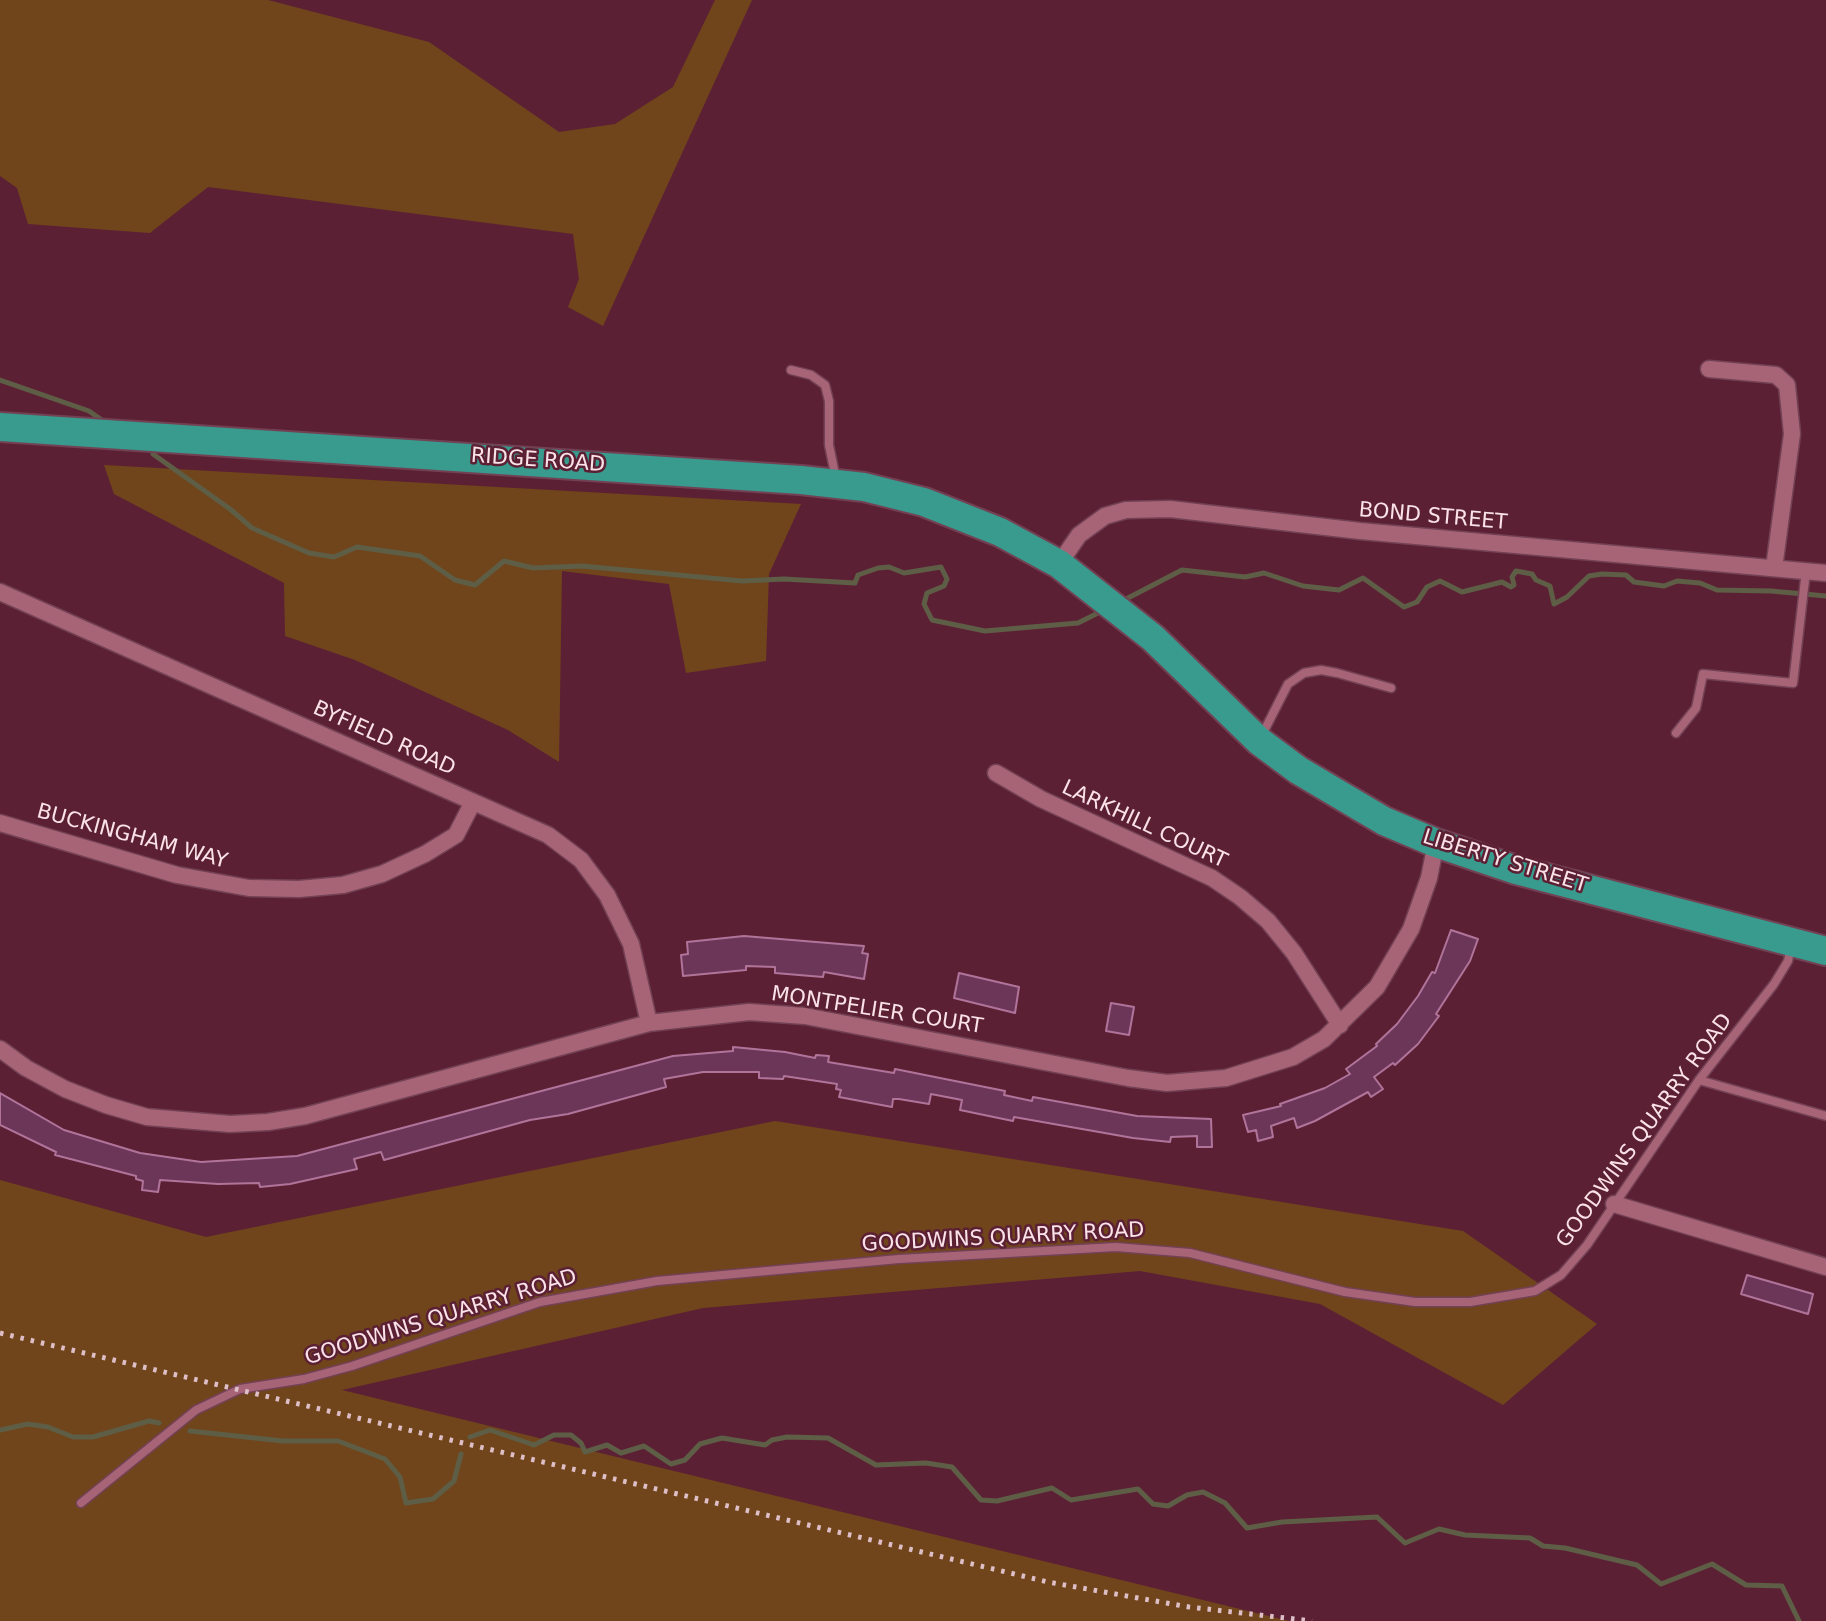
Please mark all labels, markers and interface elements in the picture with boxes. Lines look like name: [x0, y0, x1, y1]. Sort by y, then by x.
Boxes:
street label: RIDGE ROAD: [470, 444, 606, 478]
street label: BOND STREET: [1358, 498, 1508, 536]
street label: BYFIELD ROAD: [309, 696, 459, 782]
street label: LARKHILL COURT: [1057, 776, 1231, 874]
street label: BUCKINGHAM WAY: [34, 799, 230, 875]
street label: LIBERTY STREET: [1420, 825, 1590, 899]
street label: MONTPELIER COURT: [769, 982, 985, 1040]
street label: GOODWINS QUARRY ROAD: [1552, 1009, 1738, 1253]
street label: GOODWINS QUARRY ROAD: [861, 1218, 1145, 1258]
street label: GOODWINS QUARRY ROAD: [302, 1265, 580, 1371]

